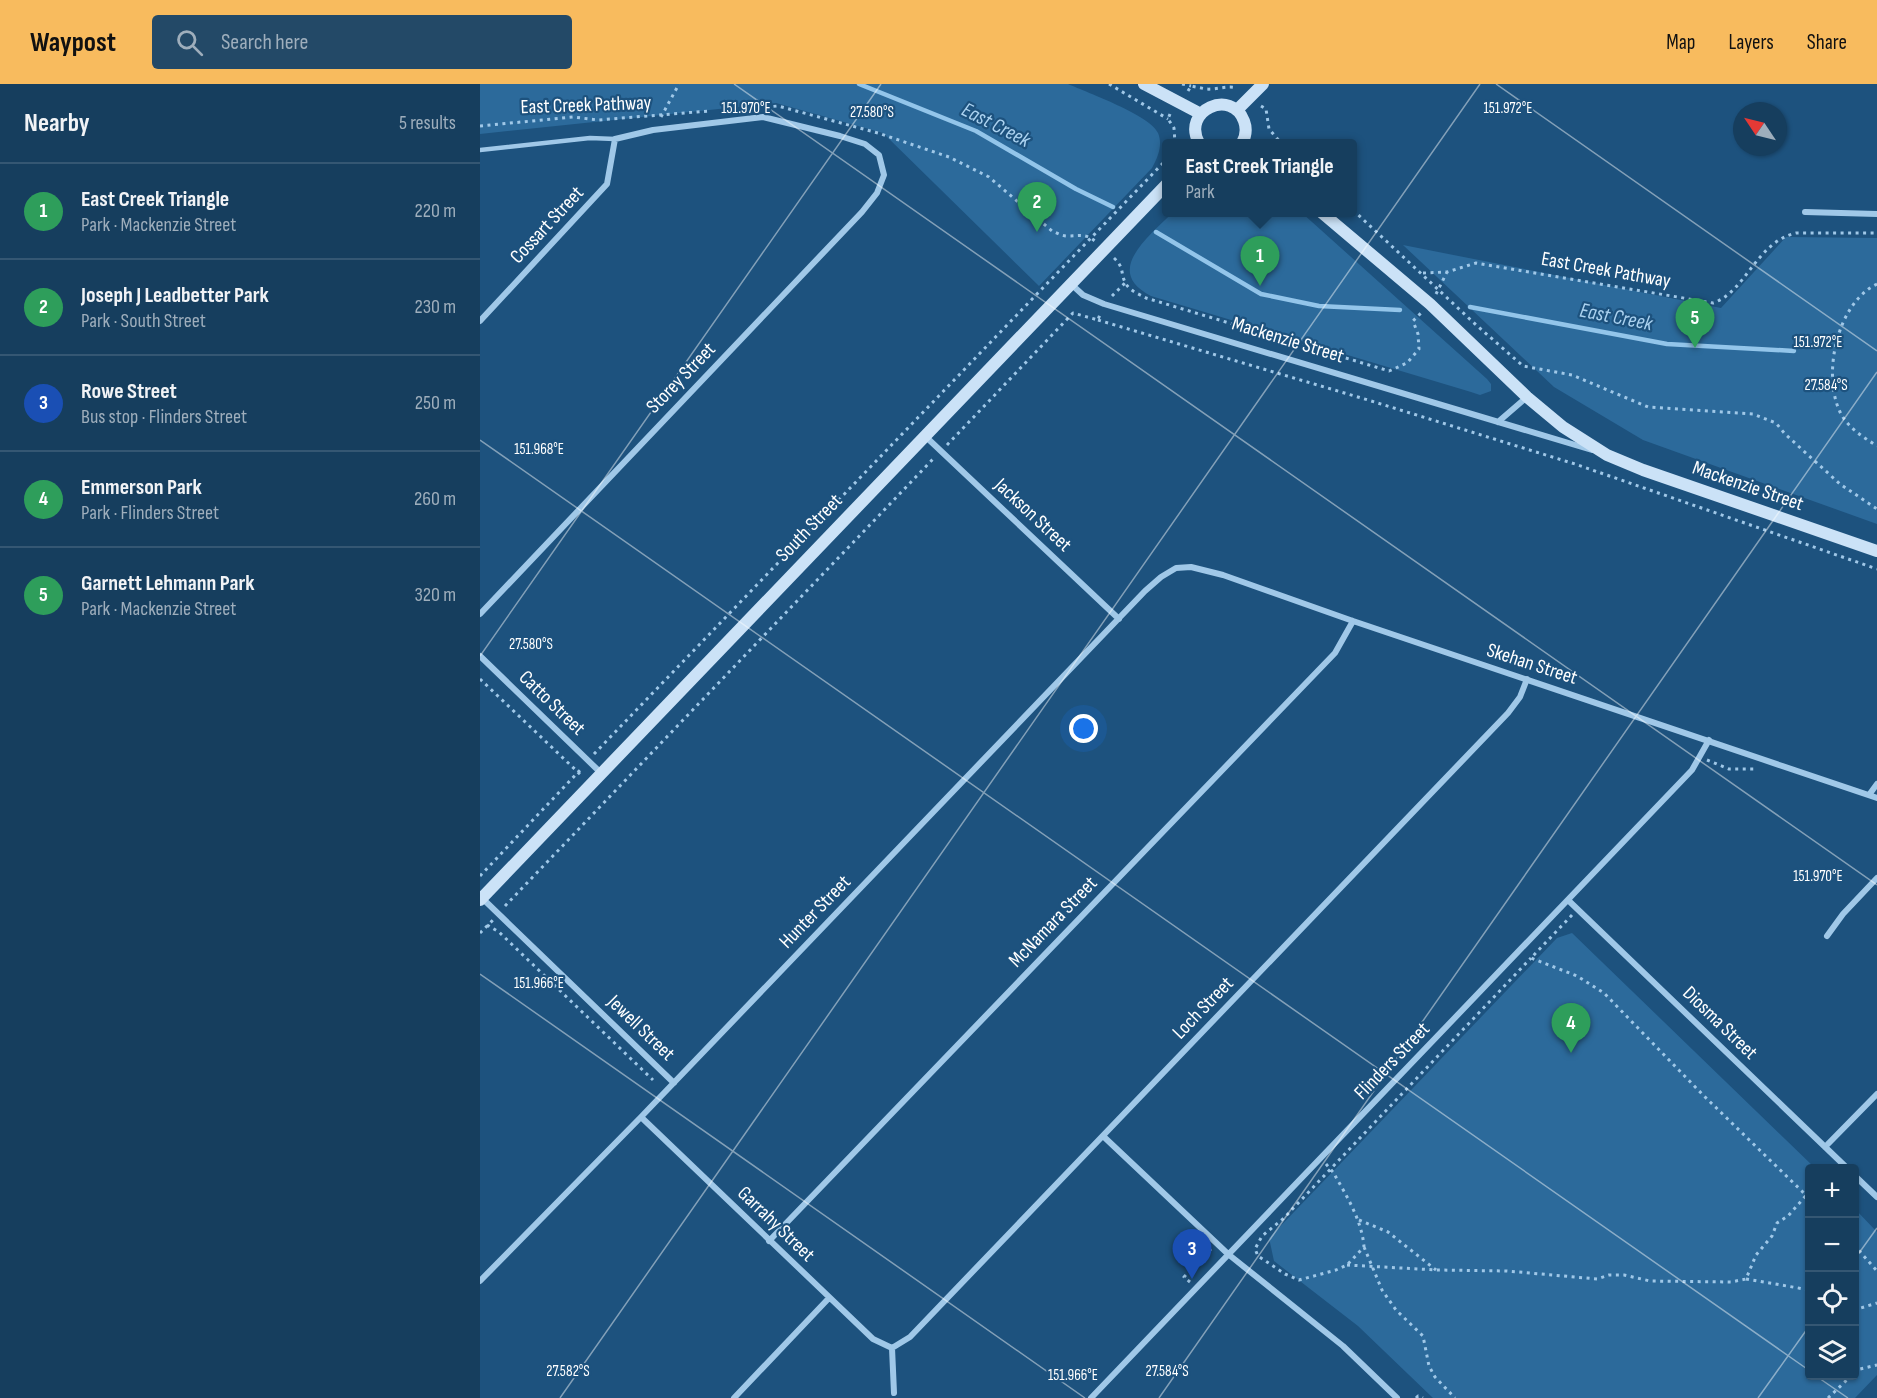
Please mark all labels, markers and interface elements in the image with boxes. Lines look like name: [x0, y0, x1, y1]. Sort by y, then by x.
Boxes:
search box: [152, 15, 572, 69]
text: Waypost: [30, 26, 116, 59]
icon: search: [173, 26, 206, 59]
text: Search here: [221, 29, 308, 56]
text: Map: [1666, 30, 1695, 55]
text: Layers: [1728, 30, 1774, 55]
text: Share: [1807, 30, 1847, 55]
street label: East Creek Pathway: [520, 91, 652, 119]
water label: East Creek: [958, 97, 1035, 153]
text: 151.970°E: [721, 99, 771, 118]
text: 151.972°E: [1484, 99, 1532, 118]
north arrow: [1733, 102, 1787, 156]
text: 27.580°S: [850, 103, 894, 122]
text: Nearby: [24, 108, 90, 139]
text: 5 results: [399, 111, 456, 135]
popup: [1162, 139, 1357, 217]
text: East Creek Triangle: [1185, 153, 1334, 180]
text: Park: [1185, 180, 1215, 204]
street label: Cossart Street: [505, 181, 589, 269]
pin: 2: [1018, 182, 1056, 232]
text: East Creek Triangle: [81, 186, 229, 213]
text: 1: [40, 199, 47, 223]
text: 220 m: [415, 199, 456, 223]
text: Park · Mackenzie Street: [81, 213, 236, 237]
pin: 1: [1240, 236, 1280, 286]
street label: East Creek Pathway: [1539, 247, 1673, 293]
text: Joseph J Leadbetter Park: [81, 282, 269, 309]
text: 2: [39, 295, 48, 319]
text: 230 m: [414, 295, 456, 319]
water label: East Creek: [1578, 298, 1656, 337]
pin: 5: [1676, 298, 1714, 348]
text: Park · South Street: [81, 309, 206, 333]
street label: Mackenzie Street: [1229, 312, 1347, 368]
text: 151.972°E: [1794, 333, 1842, 352]
street label: Storey Street: [641, 338, 721, 418]
text: 27.584°S: [1804, 376, 1848, 395]
text: Rowe Street: [81, 378, 177, 405]
text: 3: [39, 391, 48, 415]
text: 250 m: [415, 391, 456, 415]
text: Bus stop · Flinders Street: [81, 405, 247, 429]
text: 151.968°E: [514, 440, 564, 459]
street label: Mackenzie Street: [1689, 456, 1807, 516]
street label: Jackson Street: [989, 473, 1077, 557]
text: Emmerson Park: [81, 474, 202, 501]
text: 4: [39, 487, 48, 511]
text: 260 m: [414, 487, 456, 511]
street label: South Street: [771, 489, 847, 567]
text: Park · Flinders Street: [81, 501, 219, 525]
text: Garnett Lehmann Park: [81, 570, 254, 597]
text: 5: [39, 583, 48, 607]
text: 320 m: [414, 583, 456, 607]
text: Park · Mackenzie Street: [81, 597, 236, 621]
text: 27.580°S: [509, 635, 553, 654]
street label: Skehan Street: [1484, 638, 1580, 690]
street label: Catto Street: [514, 666, 590, 740]
your location: [1069, 714, 1098, 743]
text: 151.970°E: [1793, 867, 1843, 886]
street label: Hunter Street: [774, 870, 856, 954]
street label: McNamara Street: [1004, 872, 1102, 972]
street label: Loch Street: [1167, 972, 1239, 1044]
text: 151.966°E: [514, 974, 564, 993]
street label: Diosma Street: [1678, 981, 1762, 1065]
street label: Jewell Street: [602, 989, 680, 1066]
pin: 4: [1552, 1004, 1590, 1053]
street label: Flinders Street: [1349, 1017, 1435, 1105]
map controls: [1805, 1164, 1859, 1380]
button: +: [1805, 1164, 1859, 1218]
street label: Garrahy Street: [732, 1181, 820, 1267]
button: −: [1805, 1218, 1859, 1272]
pin: 3: [1172, 1230, 1212, 1279]
button: locate: [1805, 1272, 1859, 1326]
button: layers: [1805, 1326, 1859, 1380]
text: 27.582°S: [546, 1362, 590, 1381]
text: 27.584°S: [1145, 1362, 1189, 1381]
text: 151.966°E: [1048, 1366, 1098, 1385]

